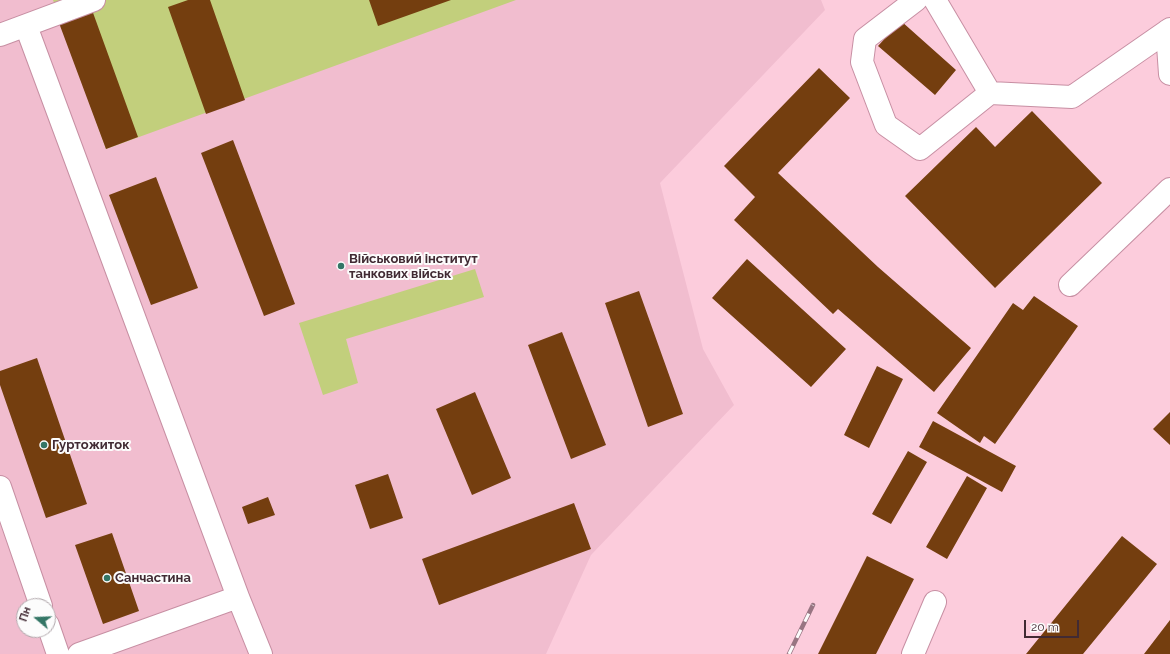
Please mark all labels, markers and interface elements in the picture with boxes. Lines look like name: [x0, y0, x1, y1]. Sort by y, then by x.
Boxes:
place label: Військовий інститут танкових військ: [349, 251, 478, 282]
marker: Військовий інститут танкових військ: [336, 261, 346, 271]
place label: Гуртожиток: [52, 437, 130, 453]
marker: Гуртожиток: [39, 440, 49, 450]
place label: Санчастина: [115, 570, 191, 586]
marker: Санчастина: [102, 573, 112, 583]
north arrow: [16, 598, 56, 638]
text: Пн: [17, 605, 34, 623]
scale bar: [1026, 612, 1081, 638]
text: 20 m: [1031, 620, 1059, 634]

